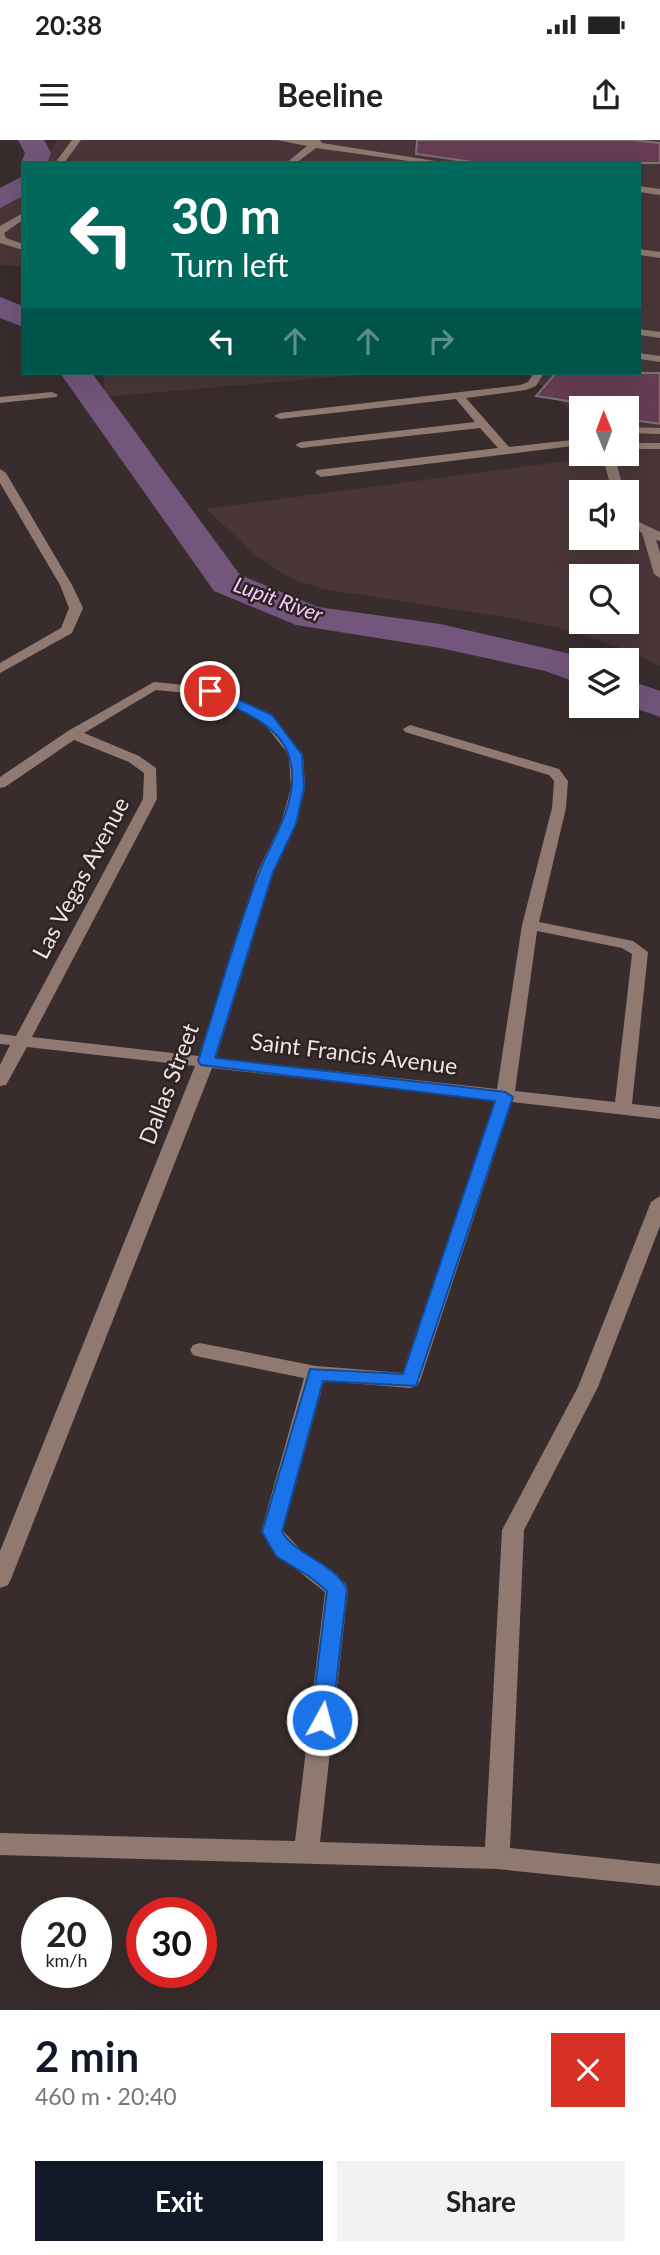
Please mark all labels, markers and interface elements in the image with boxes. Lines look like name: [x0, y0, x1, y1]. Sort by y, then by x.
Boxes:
text: 20:38: [35, 9, 102, 41]
text: Beeline: [277, 75, 383, 114]
icon: menu: [35, 76, 73, 114]
icon: share: [587, 76, 625, 114]
text: 30 m: [171, 186, 281, 244]
icon: left: [56, 189, 147, 280]
text: Turn left: [171, 245, 288, 284]
icon: left: [203, 322, 241, 360]
icon: ahead: [276, 322, 314, 360]
icon: ahead: [349, 322, 387, 360]
icon: right: [422, 322, 460, 360]
north arrow: [569, 396, 639, 466]
map controls: [569, 396, 639, 718]
button: sound: [569, 480, 639, 550]
button: search: [569, 564, 639, 634]
water label: Lupit River: [231, 571, 327, 626]
button: layers: [569, 648, 639, 718]
pin: [180, 661, 240, 721]
icon: arrive: [191, 672, 229, 710]
street label: Las Vegas Avenue: [26, 792, 134, 963]
street label: Dallas Street: [132, 1018, 204, 1148]
street label: Saint Francis Avenue: [249, 1026, 459, 1080]
position arrow: [285, 1683, 359, 1757]
speed limit sign: 30: [126, 1897, 217, 1988]
text: 20: [46, 1912, 87, 1954]
text: km/h: [45, 1949, 88, 1971]
text: 2 min: [35, 2031, 139, 2081]
button: close: [551, 2033, 625, 2107]
text: 460 m · 20:40: [35, 2082, 177, 2110]
button: Exit: [35, 2161, 323, 2241]
button: Share: [337, 2161, 625, 2241]

